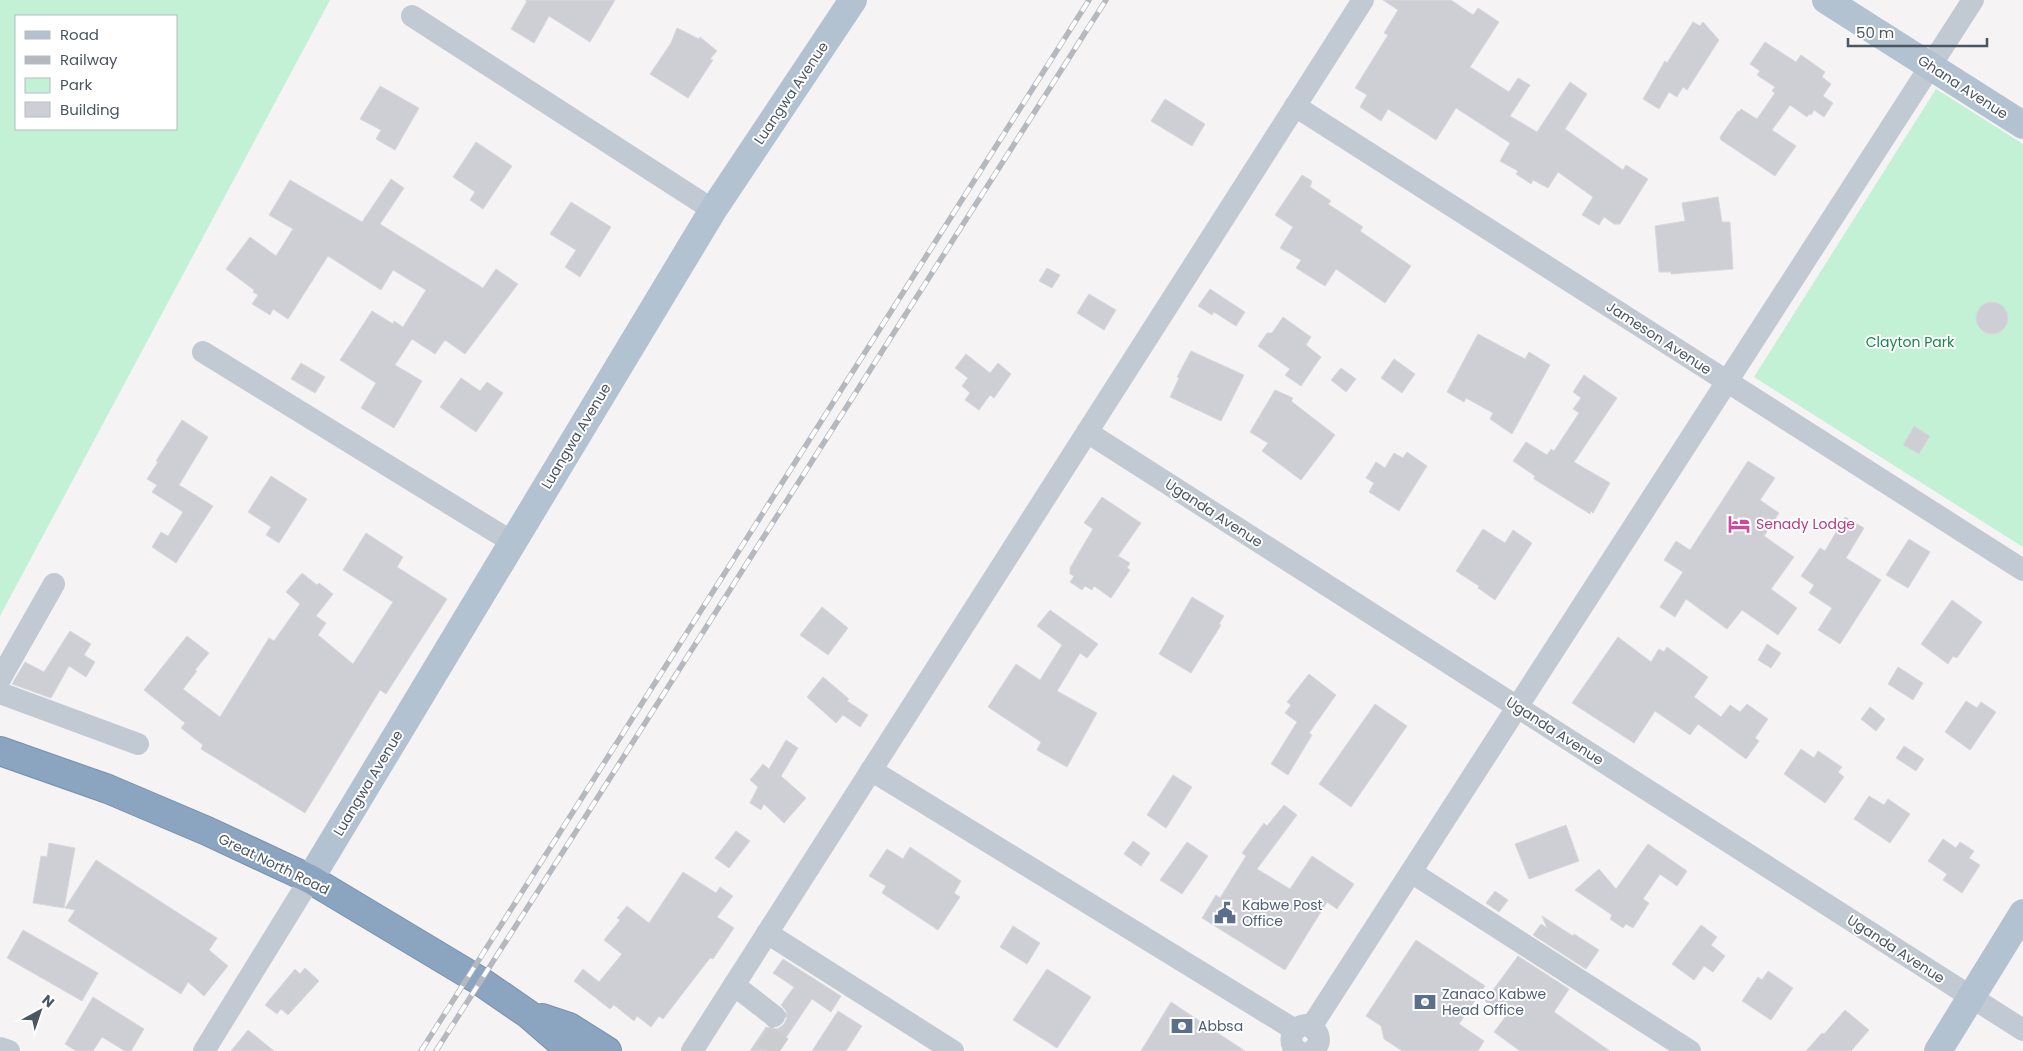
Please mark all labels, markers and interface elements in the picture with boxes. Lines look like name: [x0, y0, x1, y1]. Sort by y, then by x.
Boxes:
legend: [15, 15, 178, 130]
scale bar: [1848, 15, 1987, 47]
text: 50 m: [1856, 22, 1894, 43]
text: Road: [60, 24, 99, 45]
street label: Luangwa Avenue: [749, 37, 833, 148]
text: Railway: [60, 49, 118, 70]
street label: Ghana Avenue: [1914, 50, 2012, 124]
text: Park: [60, 74, 92, 95]
text: Building: [60, 99, 120, 120]
street label: Jameson Avenue: [1603, 297, 1716, 380]
park label: Clayton Park: [1866, 332, 1955, 352]
street label: Luangwa Avenue: [536, 379, 616, 493]
street label: Uganda Avenue: [1161, 474, 1267, 552]
hotel icon: Senady Lodge: [1726, 511, 1752, 537]
place label: Senady Lodge: [1756, 514, 1855, 534]
street label: Uganda Avenue: [1502, 692, 1608, 770]
street label: Luangwa Avenue: [328, 726, 408, 840]
street label: Great North Road: [215, 828, 333, 900]
place label: Kabwe Post Office: [1242, 895, 1323, 931]
public building icon: Kabwe Post Office: [1212, 900, 1238, 926]
street label: Uganda Avenue: [1843, 910, 1949, 988]
place label: Zanaco Kabwe Head Office: [1442, 984, 1546, 1020]
north arrow: [15, 986, 65, 1036]
bank icon: Zanaco Kabwe Head Office: [1412, 989, 1438, 1015]
text: N: [38, 990, 59, 1012]
bank icon: Abbsa: [1169, 1013, 1195, 1039]
place label: Abbsa: [1198, 1016, 1243, 1036]

